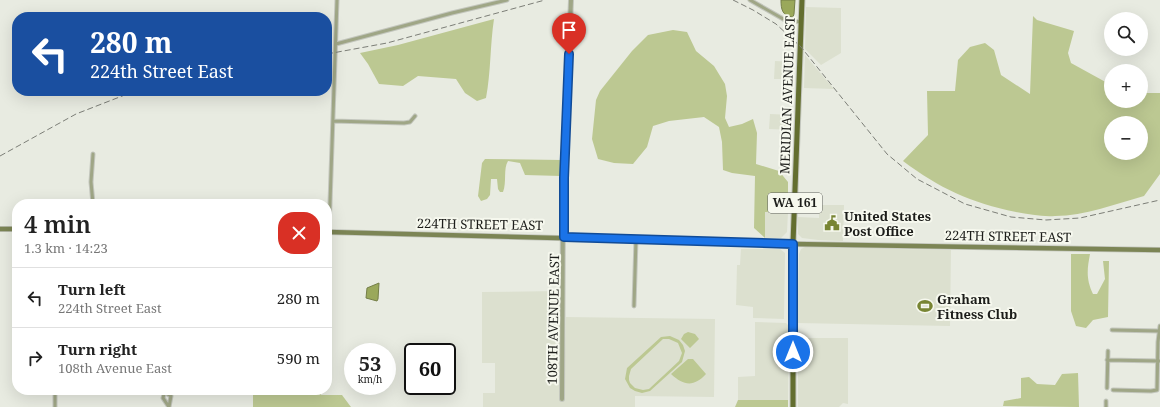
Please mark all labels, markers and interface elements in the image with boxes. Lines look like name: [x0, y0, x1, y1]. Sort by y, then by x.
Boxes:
map controls: [1104, 12, 1148, 160]
button: search: [1104, 12, 1148, 56]
pin: [552, 13, 586, 54]
street label: MERIDIAN AVENUE EAST: [775, 16, 799, 174]
icon: arrive: [558, 19, 580, 41]
text: 280 m: [90, 23, 172, 61]
icon: left: [24, 28, 76, 80]
text: 224th Street East: [90, 59, 233, 83]
button: +: [1104, 64, 1148, 108]
button: −: [1104, 116, 1148, 160]
road number: WA 161: [768, 193, 822, 213]
text: 4 min: [24, 207, 91, 240]
place label: United States Post Office: [844, 207, 931, 240]
button: close: [278, 212, 320, 254]
street label: 224TH STREET EAST: [417, 214, 543, 234]
public building icon: United States Post Office: [823, 214, 841, 232]
street label: 224TH STREET EAST: [945, 226, 1071, 246]
text: 1.3 km · 14:23: [24, 239, 108, 257]
street label: 108TH AVENUE EAST: [543, 253, 563, 385]
text: Turn left: [58, 279, 126, 299]
icon: left: [24, 287, 46, 309]
text: 280 m: [277, 288, 320, 308]
place label: Graham Fitness Club: [937, 290, 1017, 323]
sports icon: Graham Fitness Club: [916, 297, 934, 315]
text: 224th Street East: [58, 299, 162, 317]
position arrow: [772, 331, 814, 373]
text: Turn right: [58, 339, 137, 359]
speed limit sign: 60: [404, 343, 456, 395]
icon: right: [24, 347, 46, 369]
text: 590 m: [277, 348, 320, 368]
text: 53: [359, 350, 381, 377]
text: 108th Avenue East: [58, 359, 172, 377]
text: km/h: [358, 372, 382, 386]

